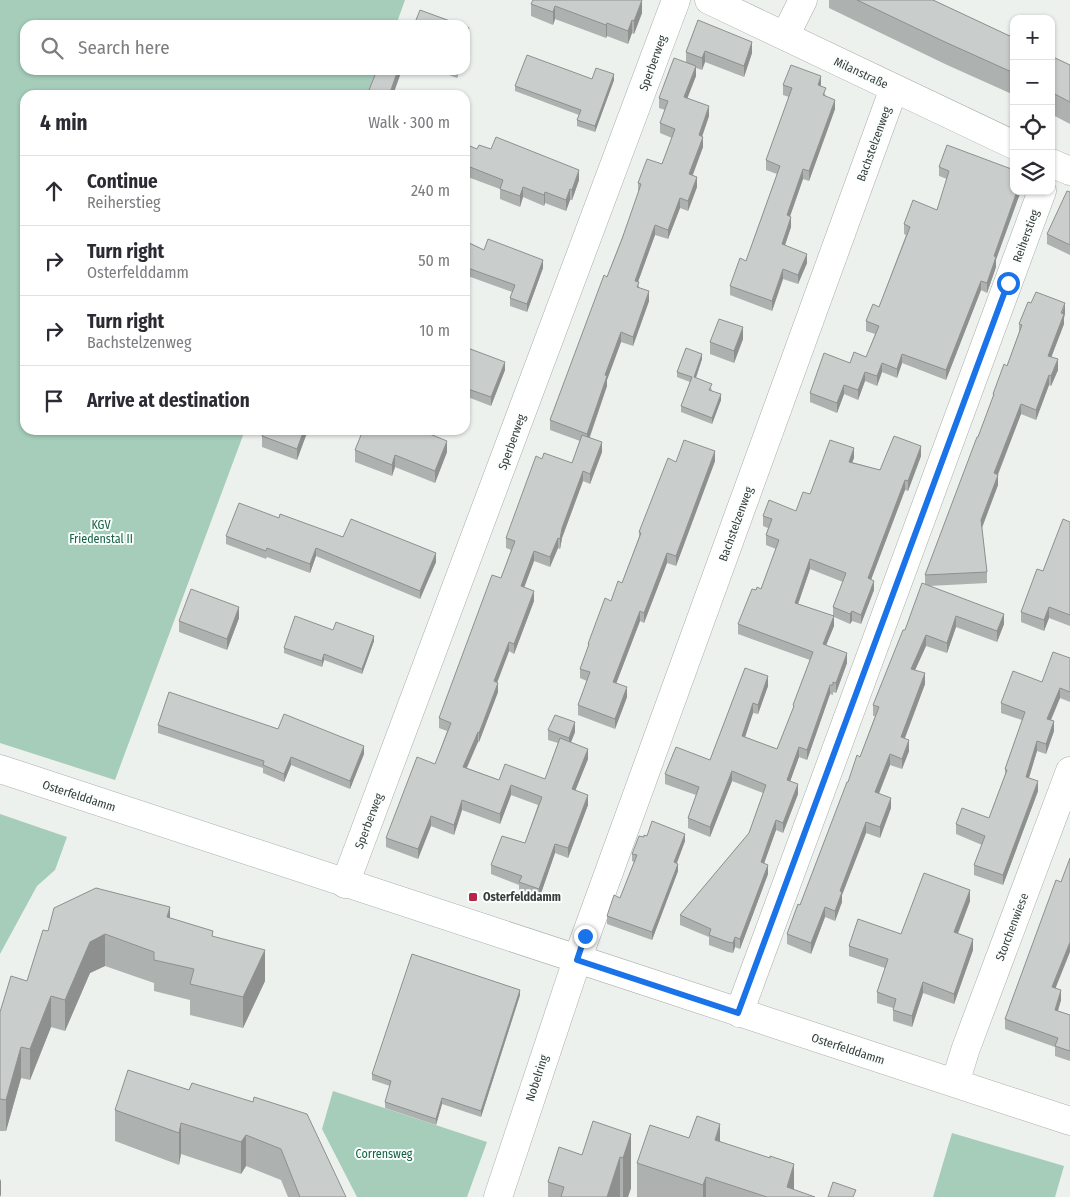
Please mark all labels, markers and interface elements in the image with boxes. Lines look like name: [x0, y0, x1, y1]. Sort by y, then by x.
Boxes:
map controls: [1010, 15, 1055, 195]
button: +: [1010, 15, 1055, 60]
search box: [20, 20, 470, 75]
street label: Sperberweg: [636, 33, 670, 93]
icon: search: [38, 34, 66, 62]
text: Search here: [78, 36, 170, 59]
street label: Milanstraße: [832, 54, 890, 92]
button: −: [1010, 60, 1055, 105]
street label: Bachstelzenweg: [854, 104, 894, 183]
button: locate: [1010, 105, 1055, 150]
text: 4 min: [40, 110, 88, 136]
text: Walk · 300 m: [368, 113, 450, 132]
button: layers: [1010, 150, 1055, 195]
text: Continue: [87, 170, 158, 193]
icon: ahead: [40, 177, 68, 205]
text: 240 m: [411, 181, 450, 200]
text: Reiherstieg: [87, 193, 161, 212]
street label: Reiherstieg: [1010, 207, 1042, 264]
text: Turn right: [87, 240, 164, 263]
icon: right: [40, 247, 68, 275]
text: 50 m: [418, 251, 450, 270]
text: Osterfelddamm: [87, 263, 189, 282]
route start: [997, 272, 1020, 295]
text: Turn right: [87, 310, 164, 333]
icon: right: [40, 317, 68, 345]
text: 10 m: [419, 321, 450, 340]
text: Bachstelzenweg: [87, 333, 191, 352]
icon: arrive: [40, 387, 68, 415]
text: Arrive at destination: [87, 389, 250, 412]
street label: Sperberweg: [495, 412, 529, 472]
street label: Bachstelzenweg: [716, 484, 756, 563]
park label: KGV Friedenstal II: [69, 518, 133, 546]
street label: Osterfelddamm: [41, 778, 117, 814]
street label: Sperberweg: [352, 791, 386, 851]
place label: Osterfelddamm: [483, 890, 561, 904]
marker: Osterfelddamm: [467, 891, 479, 903]
street label: Storchenwiese: [993, 891, 1031, 963]
route end: [574, 925, 597, 948]
street label: Osterfelddamm: [810, 1031, 886, 1067]
street label: Nobelring: [523, 1053, 551, 1103]
park label: Corrensweg: [356, 1147, 413, 1161]

